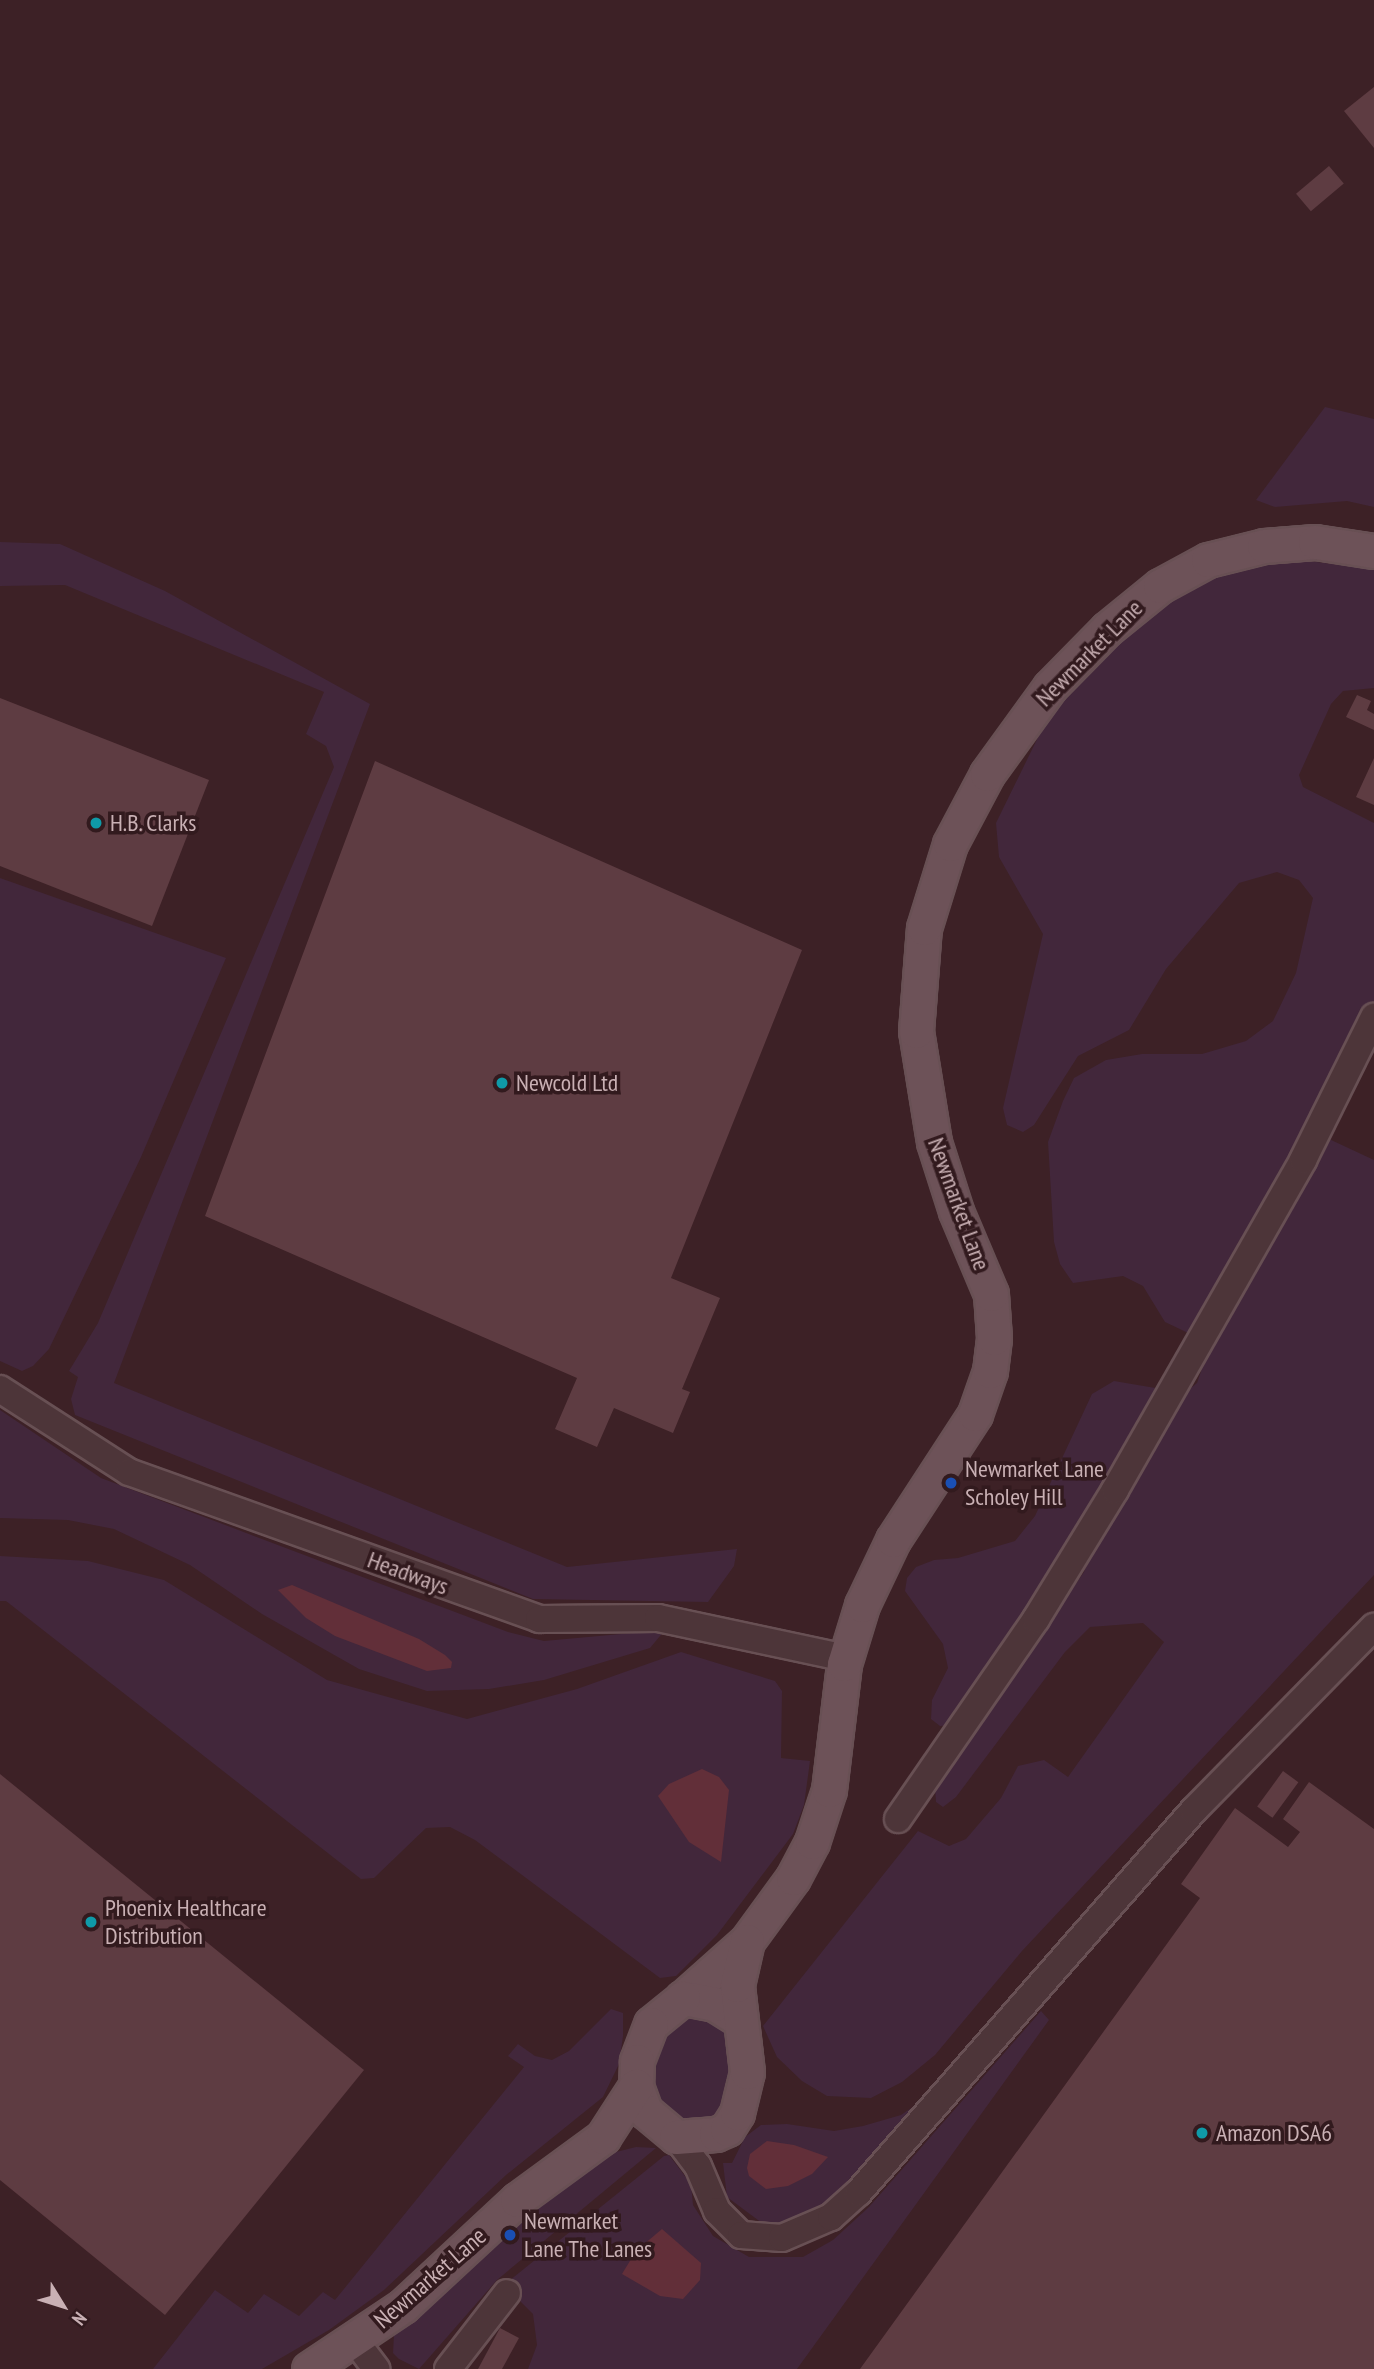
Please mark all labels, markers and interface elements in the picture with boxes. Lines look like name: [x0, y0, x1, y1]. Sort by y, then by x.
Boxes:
street label: Newmarket Lane: [1030, 594, 1148, 712]
place label: H.B. Clarks: [110, 809, 198, 837]
marker: H.B. Clarks: [88, 815, 104, 831]
place label: Newcold Ltd: [516, 1069, 618, 1097]
marker: Newcold Ltd: [494, 1075, 510, 1091]
street label: Newmarket Lane: [922, 1134, 996, 1274]
place label: Newmarket Lane Scholey Hill: [965, 1455, 1104, 1511]
marker: Newmarket Lane Scholey Hill: [943, 1475, 959, 1491]
street label: Headways: [364, 1545, 452, 1601]
place label: Phoenix Healthcare Distribution: [105, 1894, 267, 1950]
marker: Phoenix Healthcare Distribution: [83, 1914, 99, 1930]
place label: Amazon DSA6: [1216, 2119, 1332, 2147]
marker: Amazon DSA6: [1194, 2125, 1210, 2141]
place label: Newmarket Lane The Lanes: [524, 2207, 653, 2263]
street label: Newmarket Lane: [368, 2222, 492, 2334]
marker: Newmarket Lane The Lanes: [502, 2227, 518, 2243]
north arrow: [28, 2271, 98, 2341]
text: N: [67, 2307, 92, 2330]

